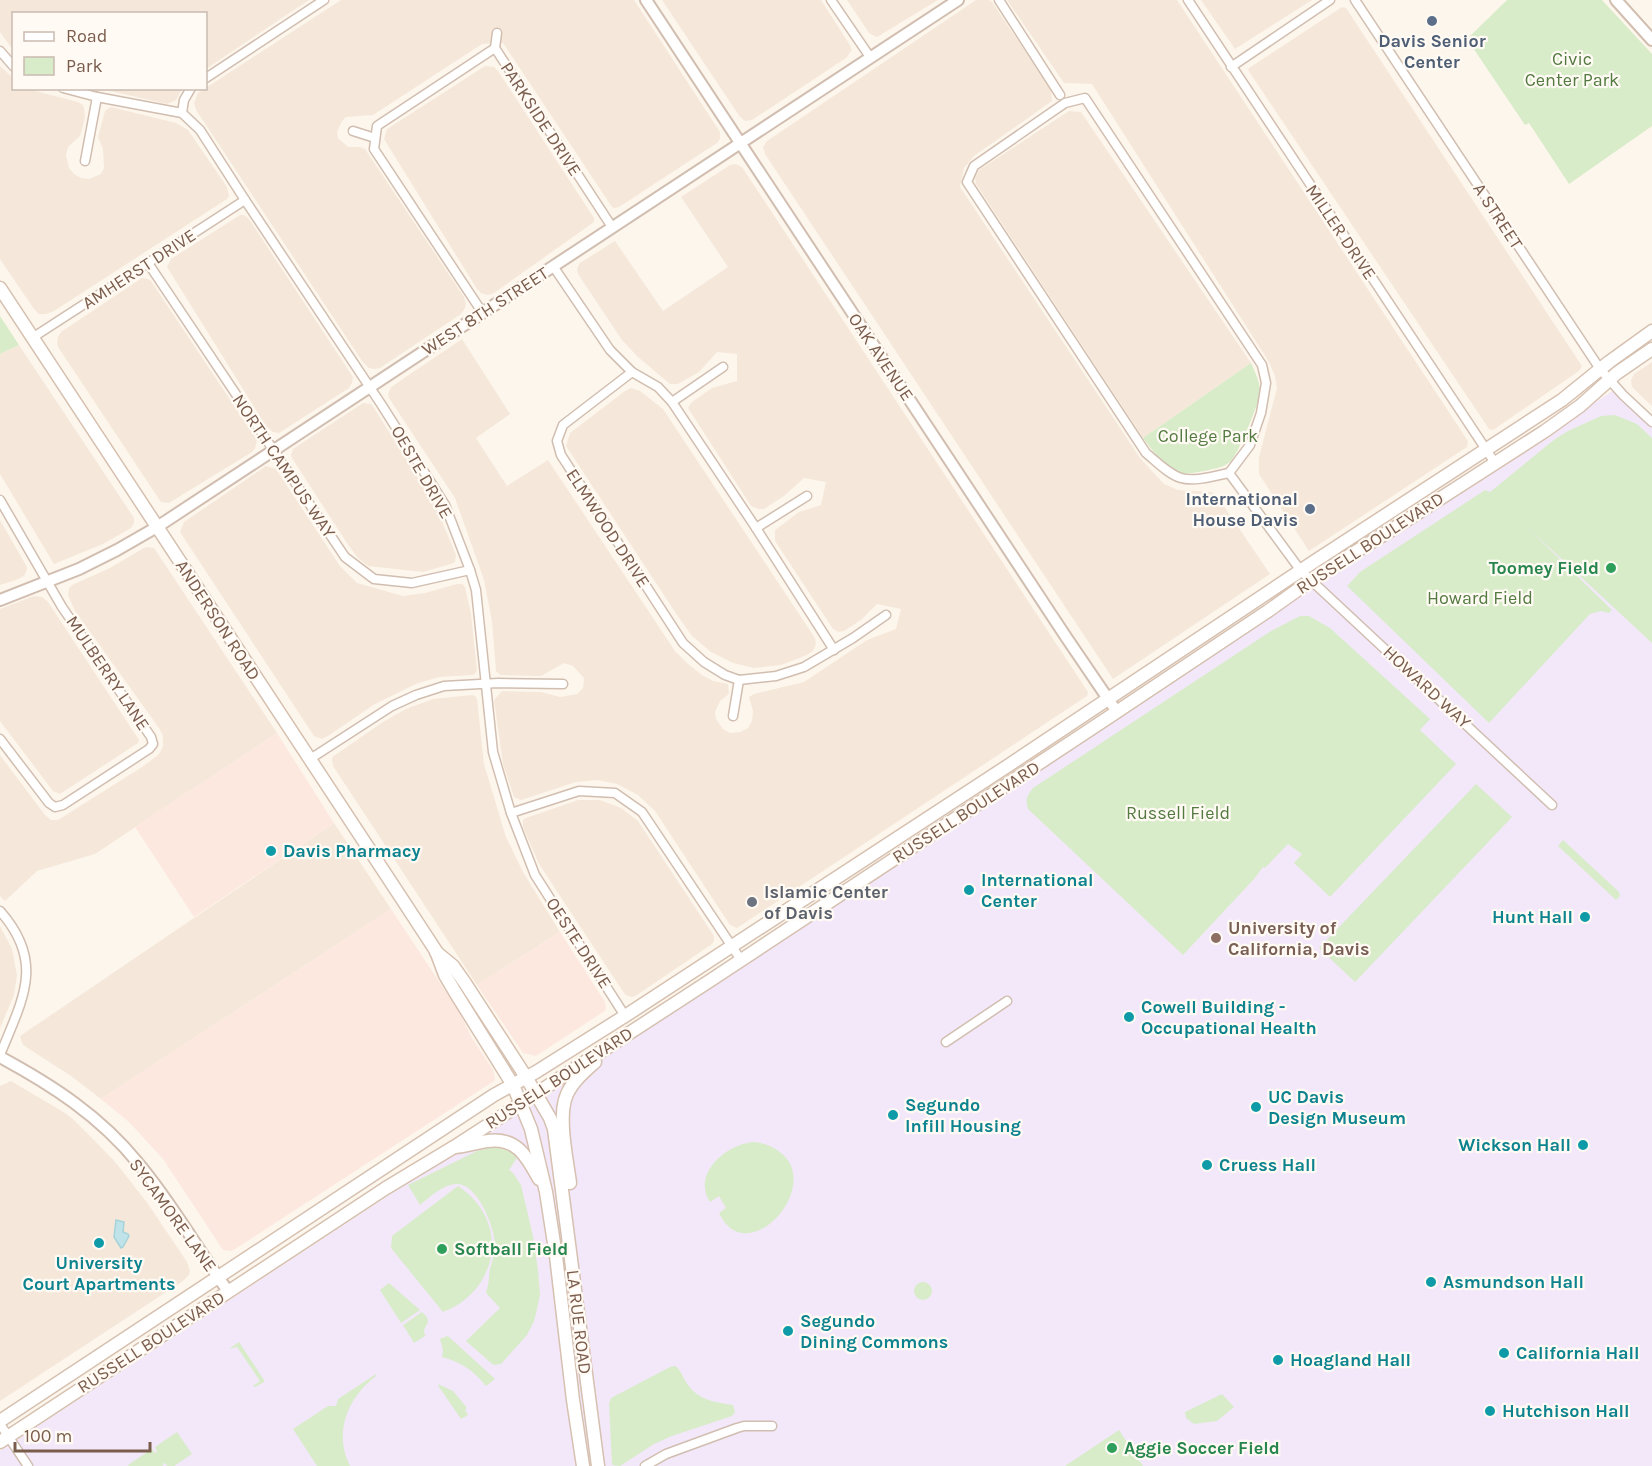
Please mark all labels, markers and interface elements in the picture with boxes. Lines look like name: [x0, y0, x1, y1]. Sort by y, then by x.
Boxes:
legend: [12, 12, 207, 90]
marker: Davis Senior Center: [1425, 14, 1439, 28]
text: Road: [66, 25, 107, 47]
place label: Davis Senior Center: [1378, 30, 1486, 73]
park label: Civic Center Park: [1525, 48, 1619, 91]
text: Park: [66, 55, 103, 77]
street label: PARKSIDE DRIVE: [496, 58, 586, 180]
street label: A STREET: [1468, 179, 1528, 253]
street label: MILLER DRIVE: [1301, 180, 1381, 284]
street label: AMHERST DRIVE: [78, 224, 200, 314]
street label: WEST 8TH STREET: [417, 262, 553, 360]
street label: OAK AVENUE: [844, 309, 918, 405]
street label: NORTH CAMPUS WAY: [228, 390, 340, 542]
street label: OESTE DRIVE: [386, 421, 458, 523]
park label: College Park: [1158, 425, 1258, 447]
street label: ELMWOOD DRIVE: [561, 464, 655, 592]
street label: RUSSELL BOULEVARD: [1292, 487, 1448, 599]
place label: International House Davis: [1185, 488, 1298, 531]
marker: International House Davis: [1303, 502, 1317, 516]
street label: ANDERSON ROAD: [171, 555, 265, 685]
place label: Toomey Field: [1489, 557, 1599, 579]
marker: Toomey Field: [1604, 561, 1618, 575]
park label: Howard Field: [1427, 587, 1533, 609]
street label: MULBERRY LANE: [61, 611, 155, 735]
street label: HOWARD WAY: [1379, 641, 1476, 733]
street label: RUSSELL BOULEVARD: [888, 756, 1044, 868]
park label: Russell Field: [1126, 802, 1230, 824]
place label: Davis Pharmacy: [283, 840, 421, 862]
marker: Davis Pharmacy: [264, 844, 278, 858]
place label: International Center: [981, 869, 1094, 912]
place label: Islamic Center of Davis: [764, 881, 888, 924]
marker: International Center: [962, 883, 976, 897]
street label: OESTE DRIVE: [541, 893, 617, 993]
marker: Islamic Center of Davis: [745, 895, 759, 909]
place label: Hunt Hall: [1492, 906, 1573, 928]
marker: Hunt Hall: [1578, 910, 1592, 924]
place label: University of California, Davis: [1228, 917, 1370, 960]
marker: University of California, Davis: [1209, 931, 1223, 945]
place label: Cowell Building - Occupational Health: [1141, 996, 1317, 1039]
marker: Cowell Building - Occupational Health: [1122, 1010, 1136, 1024]
street label: RUSSELL BOULEVARD: [481, 1022, 637, 1134]
place label: UC Davis Design Museum: [1268, 1086, 1406, 1129]
place label: Segundo Infill Housing: [905, 1094, 1022, 1137]
marker: UC Davis Design Museum: [1249, 1100, 1263, 1114]
marker: Segundo Infill Housing: [886, 1108, 900, 1122]
place label: Wickson Hall: [1458, 1134, 1571, 1156]
marker: Wickson Hall: [1576, 1138, 1590, 1152]
street label: SYCAMORE LANE: [124, 1154, 222, 1276]
place label: Cruess Hall: [1219, 1154, 1316, 1176]
marker: Cruess Hall: [1200, 1158, 1214, 1172]
marker: University Court Apartments: [92, 1236, 106, 1250]
place label: Softball Field: [454, 1238, 568, 1260]
marker: Softball Field: [435, 1242, 449, 1256]
place label: University Court Apartments: [23, 1252, 175, 1295]
street label: LA RUE ROAD: [562, 1269, 596, 1375]
place label: Asmundson Hall: [1443, 1271, 1584, 1293]
marker: Asmundson Hall: [1424, 1275, 1438, 1289]
street label: RUSSELL BOULEVARD: [73, 1286, 229, 1398]
place label: Segundo Dining Commons: [800, 1310, 948, 1353]
marker: Segundo Dining Commons: [781, 1324, 795, 1338]
place label: California Hall: [1516, 1342, 1640, 1364]
marker: California Hall: [1497, 1346, 1511, 1360]
place label: Hoagland Hall: [1290, 1349, 1411, 1371]
marker: Hoagland Hall: [1271, 1353, 1285, 1367]
place label: Hutchison Hall: [1502, 1400, 1629, 1422]
marker: Hutchison Hall: [1483, 1404, 1497, 1418]
scale bar: [15, 1415, 150, 1453]
text: 100 m: [24, 1425, 72, 1447]
place label: Aggie Soccer Field: [1124, 1437, 1280, 1459]
marker: Aggie Soccer Field: [1105, 1441, 1119, 1455]

